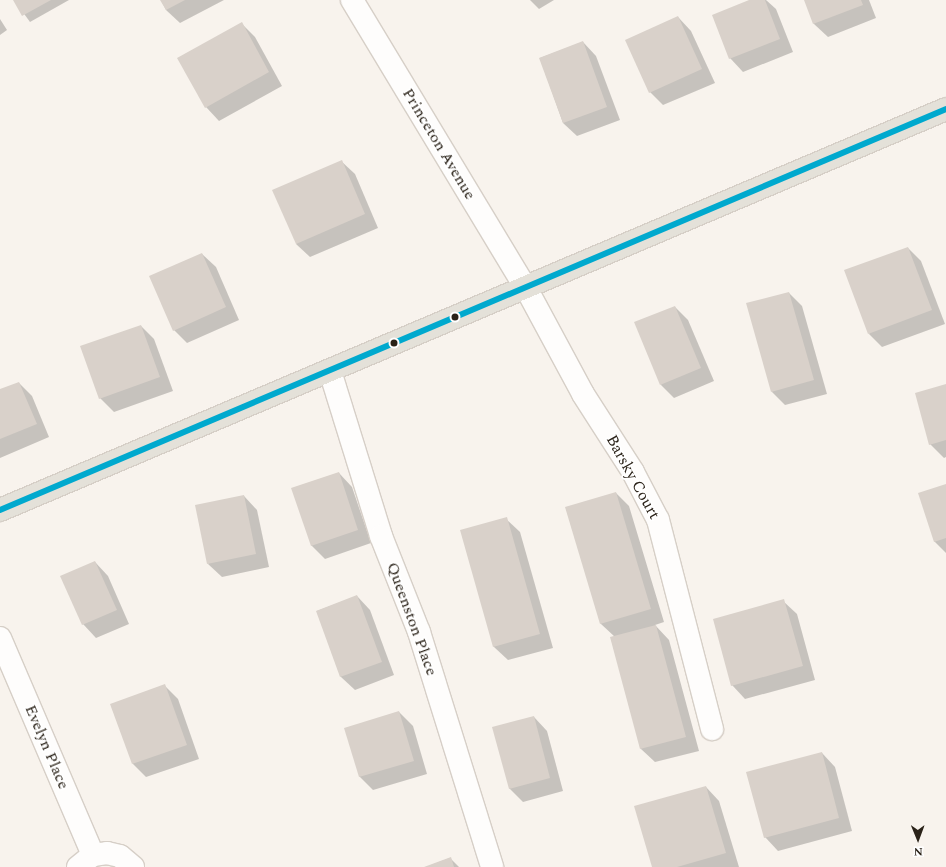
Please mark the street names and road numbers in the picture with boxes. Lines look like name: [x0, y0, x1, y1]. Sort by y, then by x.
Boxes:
street label: Princeton Avenue: [398, 85, 480, 203]
street label: Barsky Court: [602, 431, 664, 523]
street label: Queenston Place: [383, 560, 441, 678]
street label: Evelyn Place: [21, 702, 73, 792]

